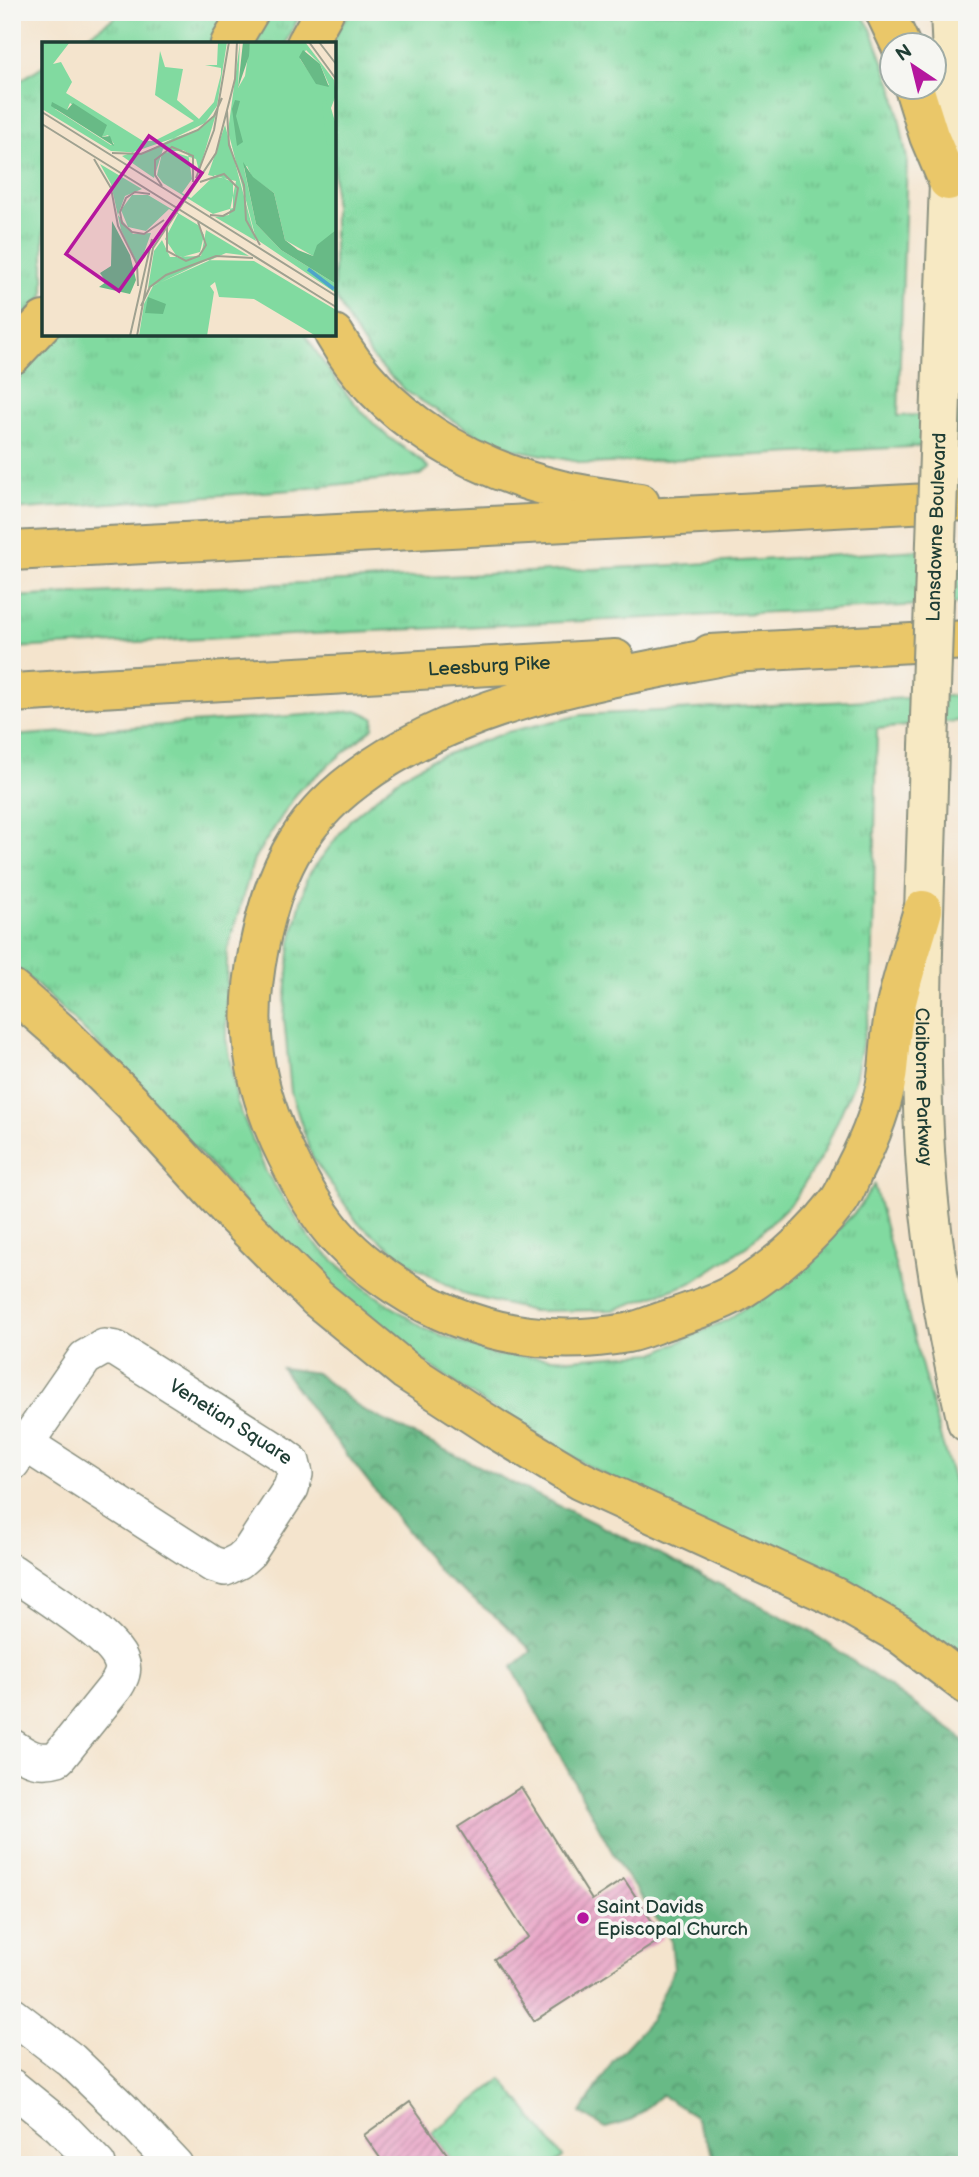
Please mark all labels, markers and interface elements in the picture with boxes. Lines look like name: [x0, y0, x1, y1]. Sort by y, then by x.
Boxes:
north arrow: [878, 32, 948, 102]
text: N: [892, 40, 917, 67]
inset map: [42, 42, 336, 336]
street label: Lansdowne Boulevard: [922, 432, 951, 622]
street label: Leesburg Pike: [427, 651, 551, 681]
street label: Claiborne Parkway: [910, 1008, 937, 1167]
street label: Venetian Square: [165, 1374, 297, 1470]
place label: Saint Davids Episcopal Church: [597, 1896, 748, 1941]
marker: Saint Davids Episcopal Church: [575, 1910, 591, 1926]

